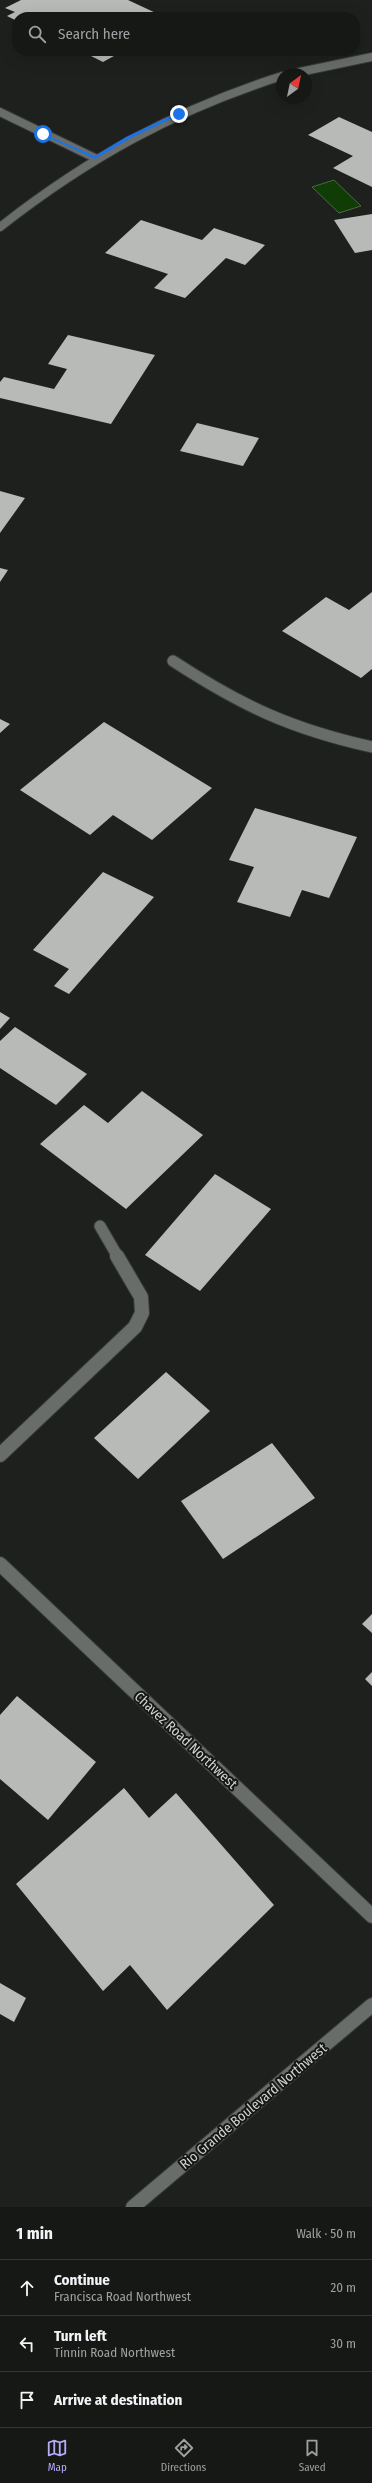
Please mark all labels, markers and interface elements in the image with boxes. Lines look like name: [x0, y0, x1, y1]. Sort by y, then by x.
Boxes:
search box: [12, 12, 360, 56]
icon: search: [26, 23, 48, 45]
text: Search here: [58, 25, 130, 43]
north arrow: [276, 68, 312, 104]
route end: [170, 105, 188, 123]
route start: [34, 125, 52, 143]
street label: Chavez Road Northwest: [131, 1688, 241, 1793]
street label: Rio Grande Boulevard Northwest: [176, 2040, 331, 2173]
text: 1 min: [16, 2223, 53, 2244]
text: Walk · 50 m: [296, 2226, 356, 2241]
text: Continue: [54, 2271, 110, 2289]
icon: ahead: [16, 2277, 38, 2299]
text: 20 m: [330, 2280, 356, 2295]
text: Francisca Road Northwest: [54, 2289, 191, 2304]
text: Turn left: [54, 2327, 107, 2345]
icon: left: [16, 2333, 38, 2355]
text: 30 m: [330, 2336, 356, 2351]
text: Tinnin Road Northwest: [54, 2345, 175, 2360]
icon: arrive: [16, 2389, 38, 2411]
text: Arrive at destination: [54, 2391, 182, 2409]
tab: Map: [46, 2437, 68, 2474]
tab: Directions: [161, 2437, 206, 2474]
tab: Saved: [299, 2437, 326, 2474]

